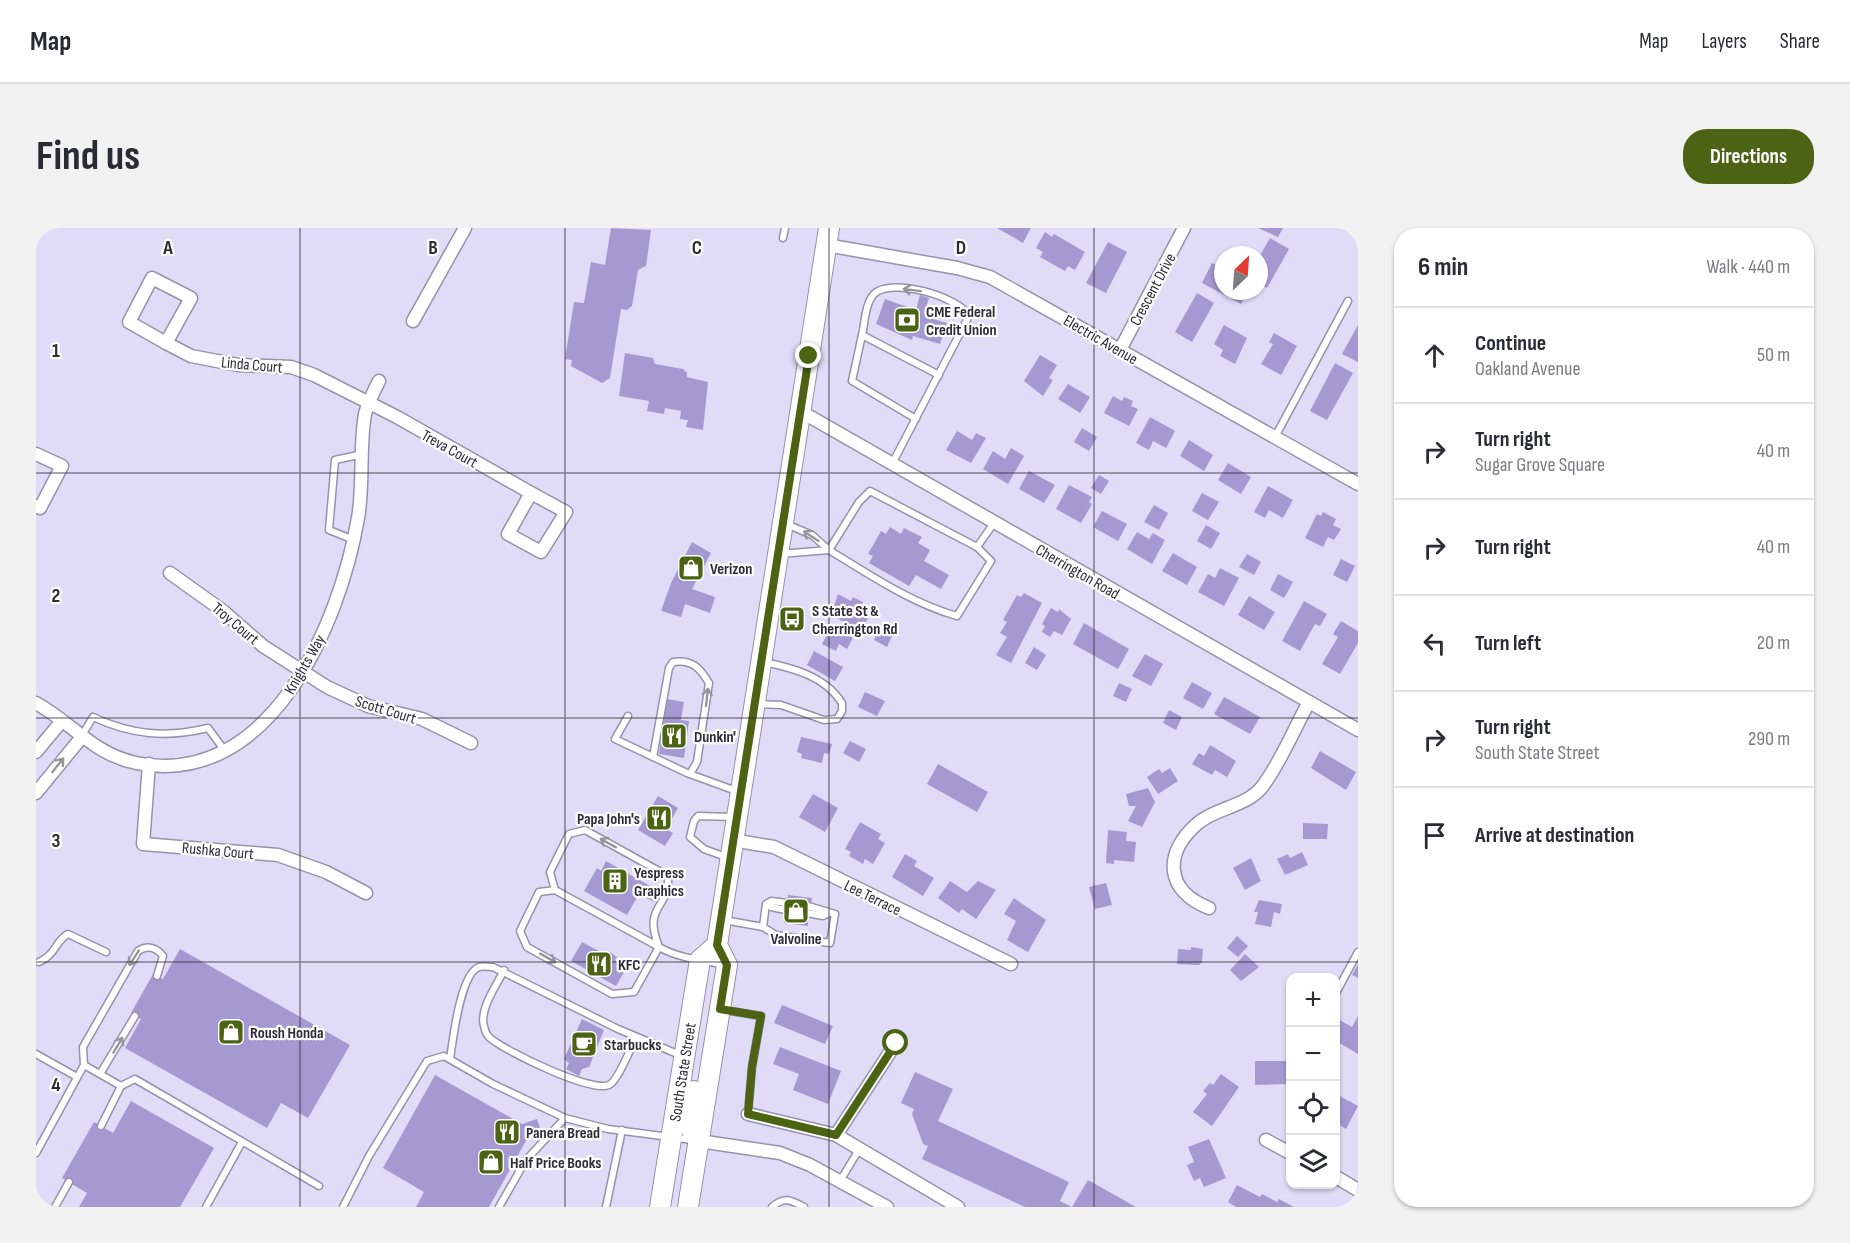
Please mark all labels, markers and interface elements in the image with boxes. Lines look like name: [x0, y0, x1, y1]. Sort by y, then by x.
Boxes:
text: Map: [30, 25, 71, 58]
text: Map: [1639, 29, 1668, 54]
text: Layers: [1701, 29, 1747, 54]
text: Share: [1780, 29, 1820, 54]
button: Directions: [1683, 129, 1814, 184]
text: Find us: [36, 131, 140, 182]
text: A: [162, 236, 173, 260]
text: B: [428, 236, 438, 260]
text: C: [692, 236, 702, 260]
text: D: [956, 236, 966, 260]
north arrow: [1214, 246, 1268, 300]
street label: Crescent Drive: [1126, 250, 1180, 329]
text: 6 min: [1418, 252, 1468, 283]
text: Walk · 440 m: [1706, 255, 1790, 279]
one-way arrow: [903, 284, 923, 295]
place label: CME Federal Credit Union: [926, 303, 997, 340]
bank icon: CME Federal Credit Union: [892, 305, 922, 335]
street label: Electric Avenue: [1060, 311, 1141, 369]
text: Continue: [1475, 330, 1546, 357]
text: 1: [52, 339, 60, 363]
icon: ahead: [1418, 339, 1451, 372]
route end: [795, 342, 821, 368]
text: 50 m: [1757, 343, 1790, 367]
street label: Linda Court: [220, 353, 284, 378]
text: Oakland Avenue: [1475, 357, 1580, 381]
street label: Treva Court: [418, 426, 481, 473]
text: Turn right: [1475, 426, 1551, 453]
icon: right: [1418, 435, 1451, 468]
text: 40 m: [1757, 439, 1790, 463]
text: Sugar Grove Square: [1475, 453, 1605, 477]
one-way arrow: [803, 530, 820, 543]
icon: right: [1418, 531, 1451, 564]
text: Turn right: [1475, 534, 1551, 561]
text: 40 m: [1757, 535, 1790, 559]
street label: Cherrington Road: [1032, 541, 1123, 604]
shop icon: Verizon: [676, 553, 706, 583]
place label: Verizon: [710, 560, 752, 579]
text: 2: [52, 584, 60, 608]
street label: Troy Court: [208, 599, 262, 649]
place label: S State St & Cherrington Rd: [812, 602, 898, 639]
bus stop icon: S State St & Cherrington Rd: [777, 604, 807, 634]
icon: left: [1418, 627, 1451, 660]
text: Turn left: [1475, 630, 1541, 657]
text: 20 m: [1757, 631, 1790, 655]
street label: Knights Way: [281, 632, 330, 698]
one-way arrow: [702, 688, 713, 707]
street label: Scott Court: [353, 692, 418, 729]
text: Turn right: [1475, 714, 1551, 741]
restaurant icon: Dunkin': [659, 721, 689, 751]
icon: right: [1418, 723, 1451, 756]
text: 290 m: [1748, 727, 1790, 751]
place label: Dunkin': [694, 728, 736, 747]
text: South State Street: [1475, 741, 1600, 765]
one-way arrow: [52, 757, 65, 773]
restaurant icon: Papa John's: [644, 803, 674, 833]
place label: Papa John's: [577, 810, 640, 829]
icon: arrive: [1418, 819, 1451, 852]
text: Arrive at destination: [1475, 822, 1634, 849]
text: 3: [52, 829, 61, 853]
one-way arrow: [600, 837, 617, 849]
street label: Rushka Court: [181, 839, 255, 864]
place label: Yespress Graphics: [634, 864, 684, 901]
building icon: Yespress Graphics: [600, 866, 630, 896]
street label: Lee Terrace: [841, 876, 904, 920]
shop icon: Valvoline: [781, 896, 811, 926]
place label: Valvoline: [770, 930, 822, 949]
restaurant icon: KFC: [584, 949, 614, 979]
one-way arrow: [128, 950, 141, 967]
one-way arrow: [538, 953, 556, 964]
place label: KFC: [618, 956, 641, 975]
map controls: [1286, 973, 1340, 1189]
button: +: [1286, 973, 1340, 1027]
shop icon: Roush Honda: [216, 1017, 246, 1047]
street label: South State Street: [666, 1021, 701, 1123]
place label: Roush Honda: [250, 1024, 324, 1043]
button: −: [1286, 1027, 1340, 1081]
cafe icon: Starbucks: [569, 1029, 599, 1059]
route start: [882, 1029, 908, 1055]
place label: Starbucks: [604, 1036, 661, 1055]
one-way arrow: [112, 1037, 124, 1054]
text: 4: [51, 1073, 61, 1097]
button: locate: [1286, 1081, 1340, 1135]
restaurant icon: Panera Bread: [492, 1117, 522, 1147]
place label: Panera Bread: [526, 1124, 600, 1143]
button: layers: [1286, 1135, 1340, 1189]
shop icon: Half Price Books: [476, 1147, 506, 1177]
place label: Half Price Books: [510, 1154, 601, 1173]

